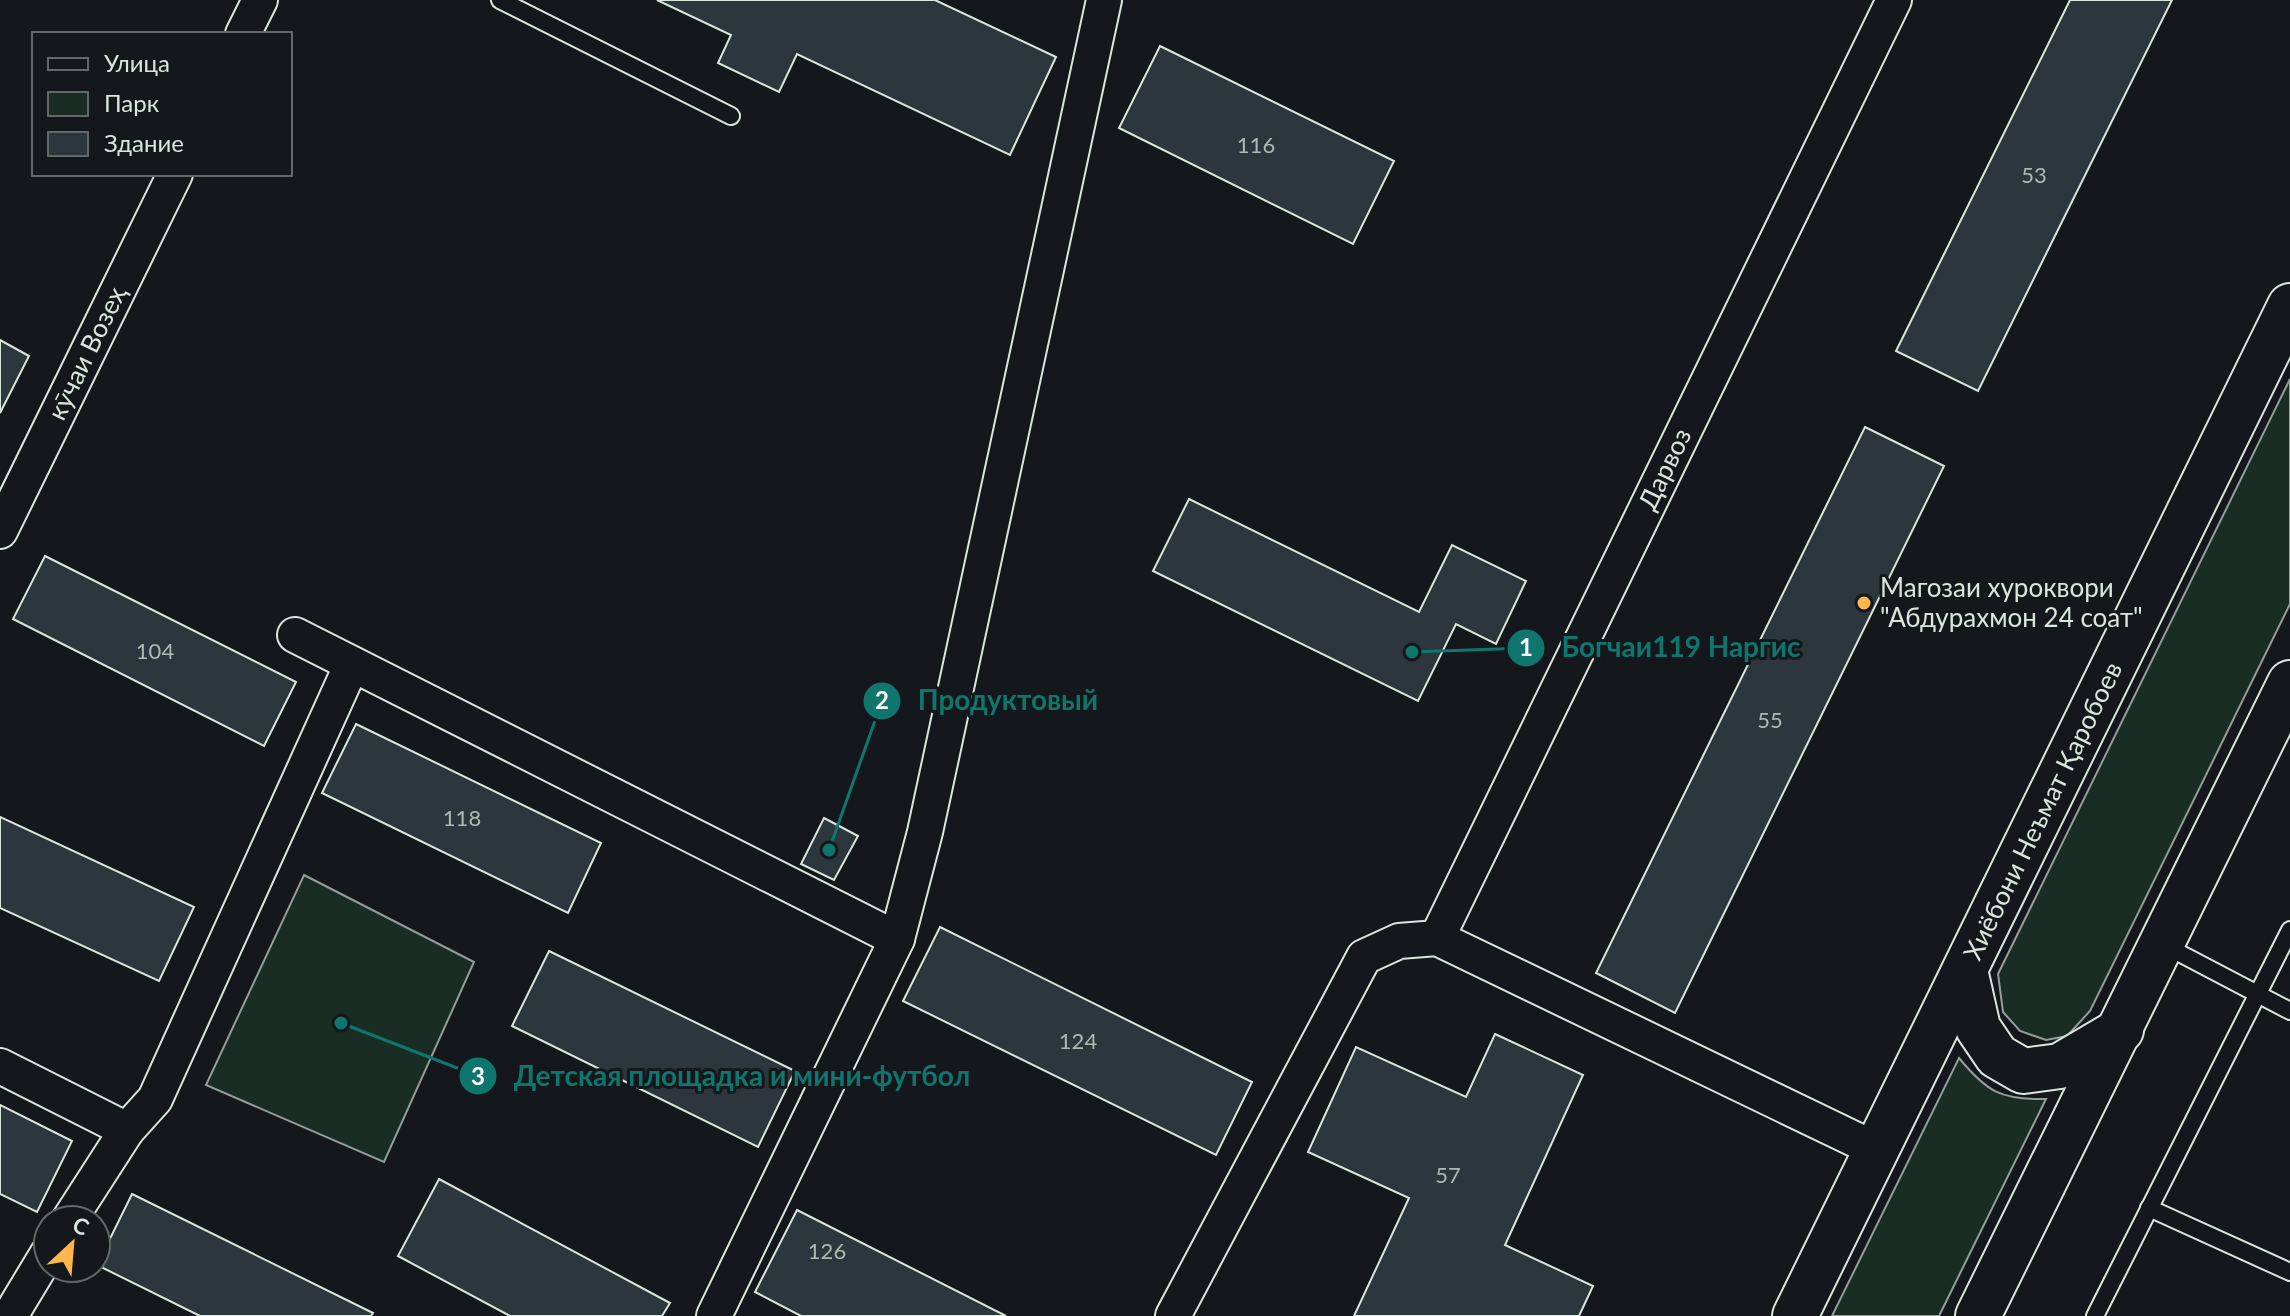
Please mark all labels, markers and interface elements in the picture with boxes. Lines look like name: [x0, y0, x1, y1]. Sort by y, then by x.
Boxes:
legend: [32, 32, 292, 176]
text: Улица: [104, 48, 170, 77]
text: Парк: [104, 88, 160, 117]
text: Здание: [104, 128, 184, 157]
house number: 116: [1237, 131, 1275, 158]
house number: 53: [2021, 161, 2047, 188]
street label: кӯчаи Возеҳ: [40, 280, 132, 425]
street label: Дарвоз: [1631, 422, 1698, 515]
place label: Магозаи хуроквори "Абдурахмон 24 соат": [1880, 571, 2143, 633]
marker: Магозаи хуроквори "Абдурахмон 24 соат": [1855, 594, 1873, 612]
callout: Богчаи119 Наргис: [1506, 622, 1817, 674]
text: Богчаи119 Наргис: [1561, 629, 1801, 663]
text: 1: [1519, 632, 1533, 661]
house number: 104: [136, 637, 174, 664]
street label: Хиёбони Неъмат Қаробоев: [1956, 656, 2128, 965]
callout: Продуктовый: [862, 675, 1114, 727]
text: Продуктовый: [918, 682, 1098, 716]
text: 2: [875, 685, 889, 714]
house number: 55: [1757, 706, 1783, 733]
house number: 118: [443, 804, 481, 831]
house number: 124: [1059, 1027, 1097, 1054]
callout: Детская площадка и мини-футбол: [458, 1050, 987, 1102]
text: Детская площадка и мини-футбол: [514, 1058, 970, 1092]
text: 3: [471, 1061, 485, 1090]
house number: 57: [1435, 1161, 1461, 1188]
north arrow: [32, 1204, 112, 1284]
text: С: [69, 1210, 94, 1241]
house number: 126: [808, 1237, 846, 1264]

